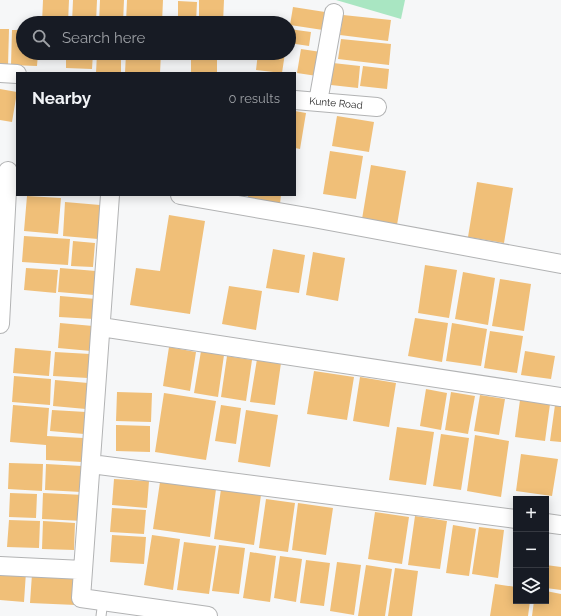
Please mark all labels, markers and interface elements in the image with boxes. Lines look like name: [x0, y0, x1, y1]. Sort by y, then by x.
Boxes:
search box: [16, 16, 296, 60]
icon: search: [30, 27, 52, 49]
text: Search here: [62, 29, 145, 47]
text: Nearby: [32, 88, 91, 108]
text: 0 results: [229, 91, 280, 106]
street label: Kunte Road: [309, 95, 363, 111]
map controls: [513, 496, 549, 604]
button: +: [513, 496, 549, 532]
button: −: [513, 532, 549, 568]
button: layers: [513, 568, 549, 604]

